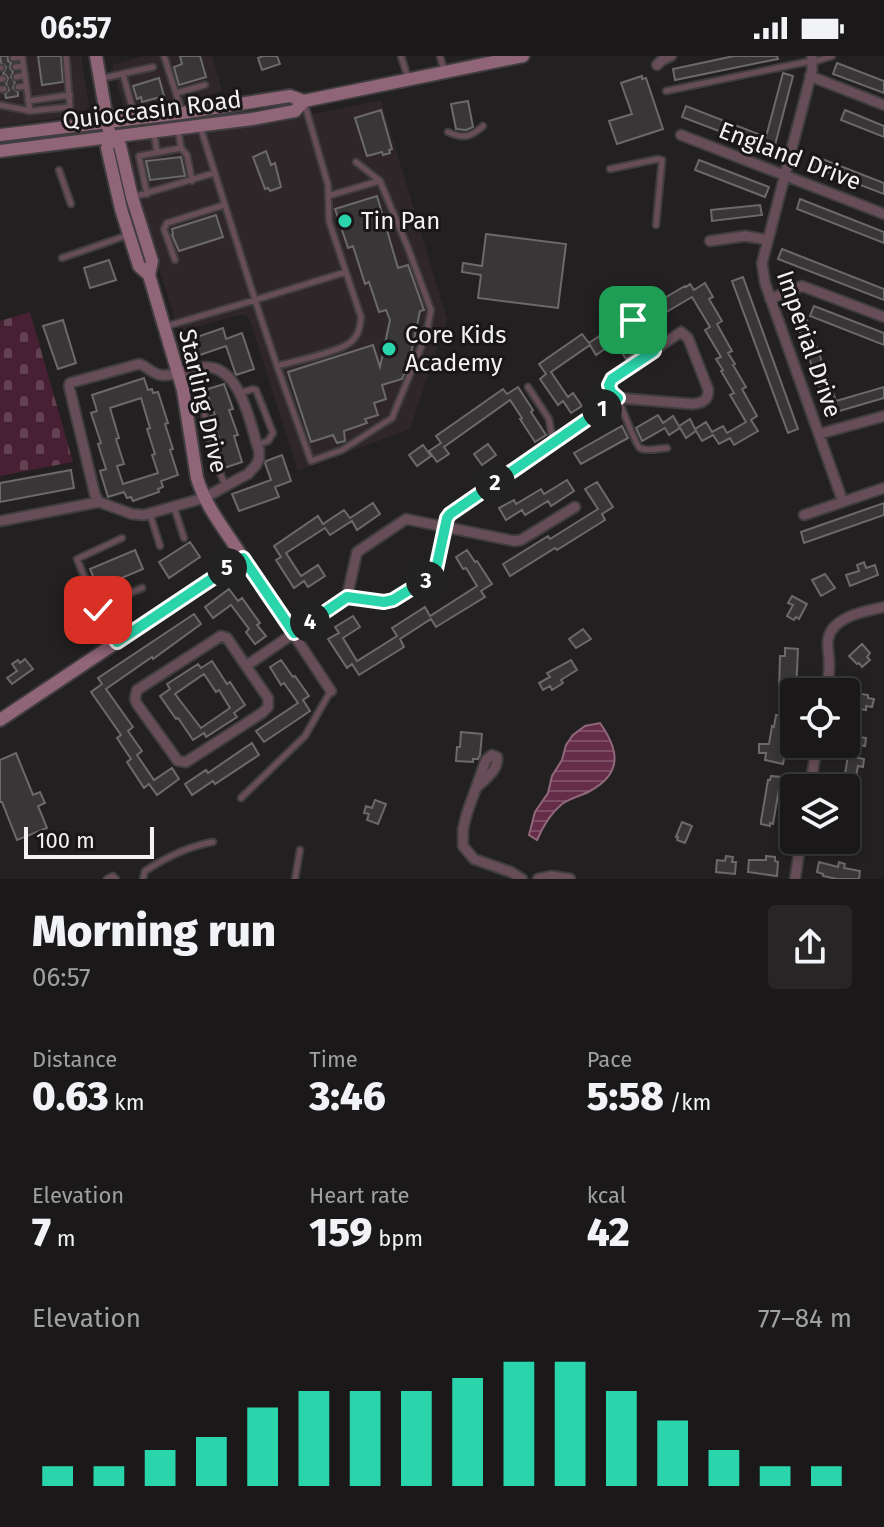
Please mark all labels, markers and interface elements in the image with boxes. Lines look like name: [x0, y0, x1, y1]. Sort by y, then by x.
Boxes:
text: 06:57: [40, 10, 111, 46]
street label: Quioccasin Road: [61, 85, 243, 135]
street label: England Drive: [715, 116, 865, 196]
place label: Tin Pan: [361, 207, 440, 235]
marker: Tin Pan: [336, 212, 354, 230]
street label: Imperial Drive: [771, 267, 847, 421]
pin: [599, 286, 667, 354]
icon: arrive: [611, 298, 655, 342]
place label: Core Kids Academy: [405, 321, 506, 377]
street label: Starling Drive: [173, 326, 233, 476]
marker: Core Kids Academy: [380, 340, 398, 358]
pin: 1: [582, 389, 622, 429]
text: 1: [597, 395, 607, 422]
pin: 2: [475, 463, 515, 503]
text: 2: [489, 469, 501, 496]
pin: 5: [207, 548, 247, 588]
text: 5: [221, 554, 233, 581]
pin: 3: [406, 561, 446, 601]
text: 3: [420, 567, 432, 594]
pin: [64, 576, 132, 644]
icon: check: [76, 588, 120, 632]
pin: 4: [290, 602, 330, 642]
text: 4: [304, 608, 316, 635]
map controls: [780, 678, 860, 854]
button: locate: [780, 678, 860, 758]
button: layers: [780, 774, 860, 854]
scale bar: [24, 823, 154, 859]
text: 100 m: [36, 827, 95, 854]
text: Morning run: [32, 905, 276, 958]
button: share: [768, 905, 852, 989]
text: 06:57: [32, 962, 91, 993]
text: Distance: [32, 1046, 117, 1073]
text: Time: [309, 1046, 358, 1073]
text: Pace: [587, 1046, 632, 1073]
text: 0.63: [32, 1073, 109, 1121]
text: 3:46: [309, 1073, 386, 1121]
text: 5:58: [587, 1073, 664, 1121]
text: km: [109, 1089, 144, 1116]
text: /km: [664, 1089, 711, 1116]
text: Elevation: [32, 1182, 124, 1209]
text: Heart rate: [309, 1182, 410, 1209]
text: kcal: [587, 1182, 626, 1209]
text: 7: [32, 1209, 51, 1257]
text: 159: [309, 1209, 372, 1257]
text: 42: [587, 1209, 630, 1257]
text: m: [51, 1225, 76, 1252]
text: bpm: [372, 1225, 423, 1252]
text: Elevation: [32, 1303, 141, 1334]
text: 77–84 m: [758, 1303, 852, 1334]

